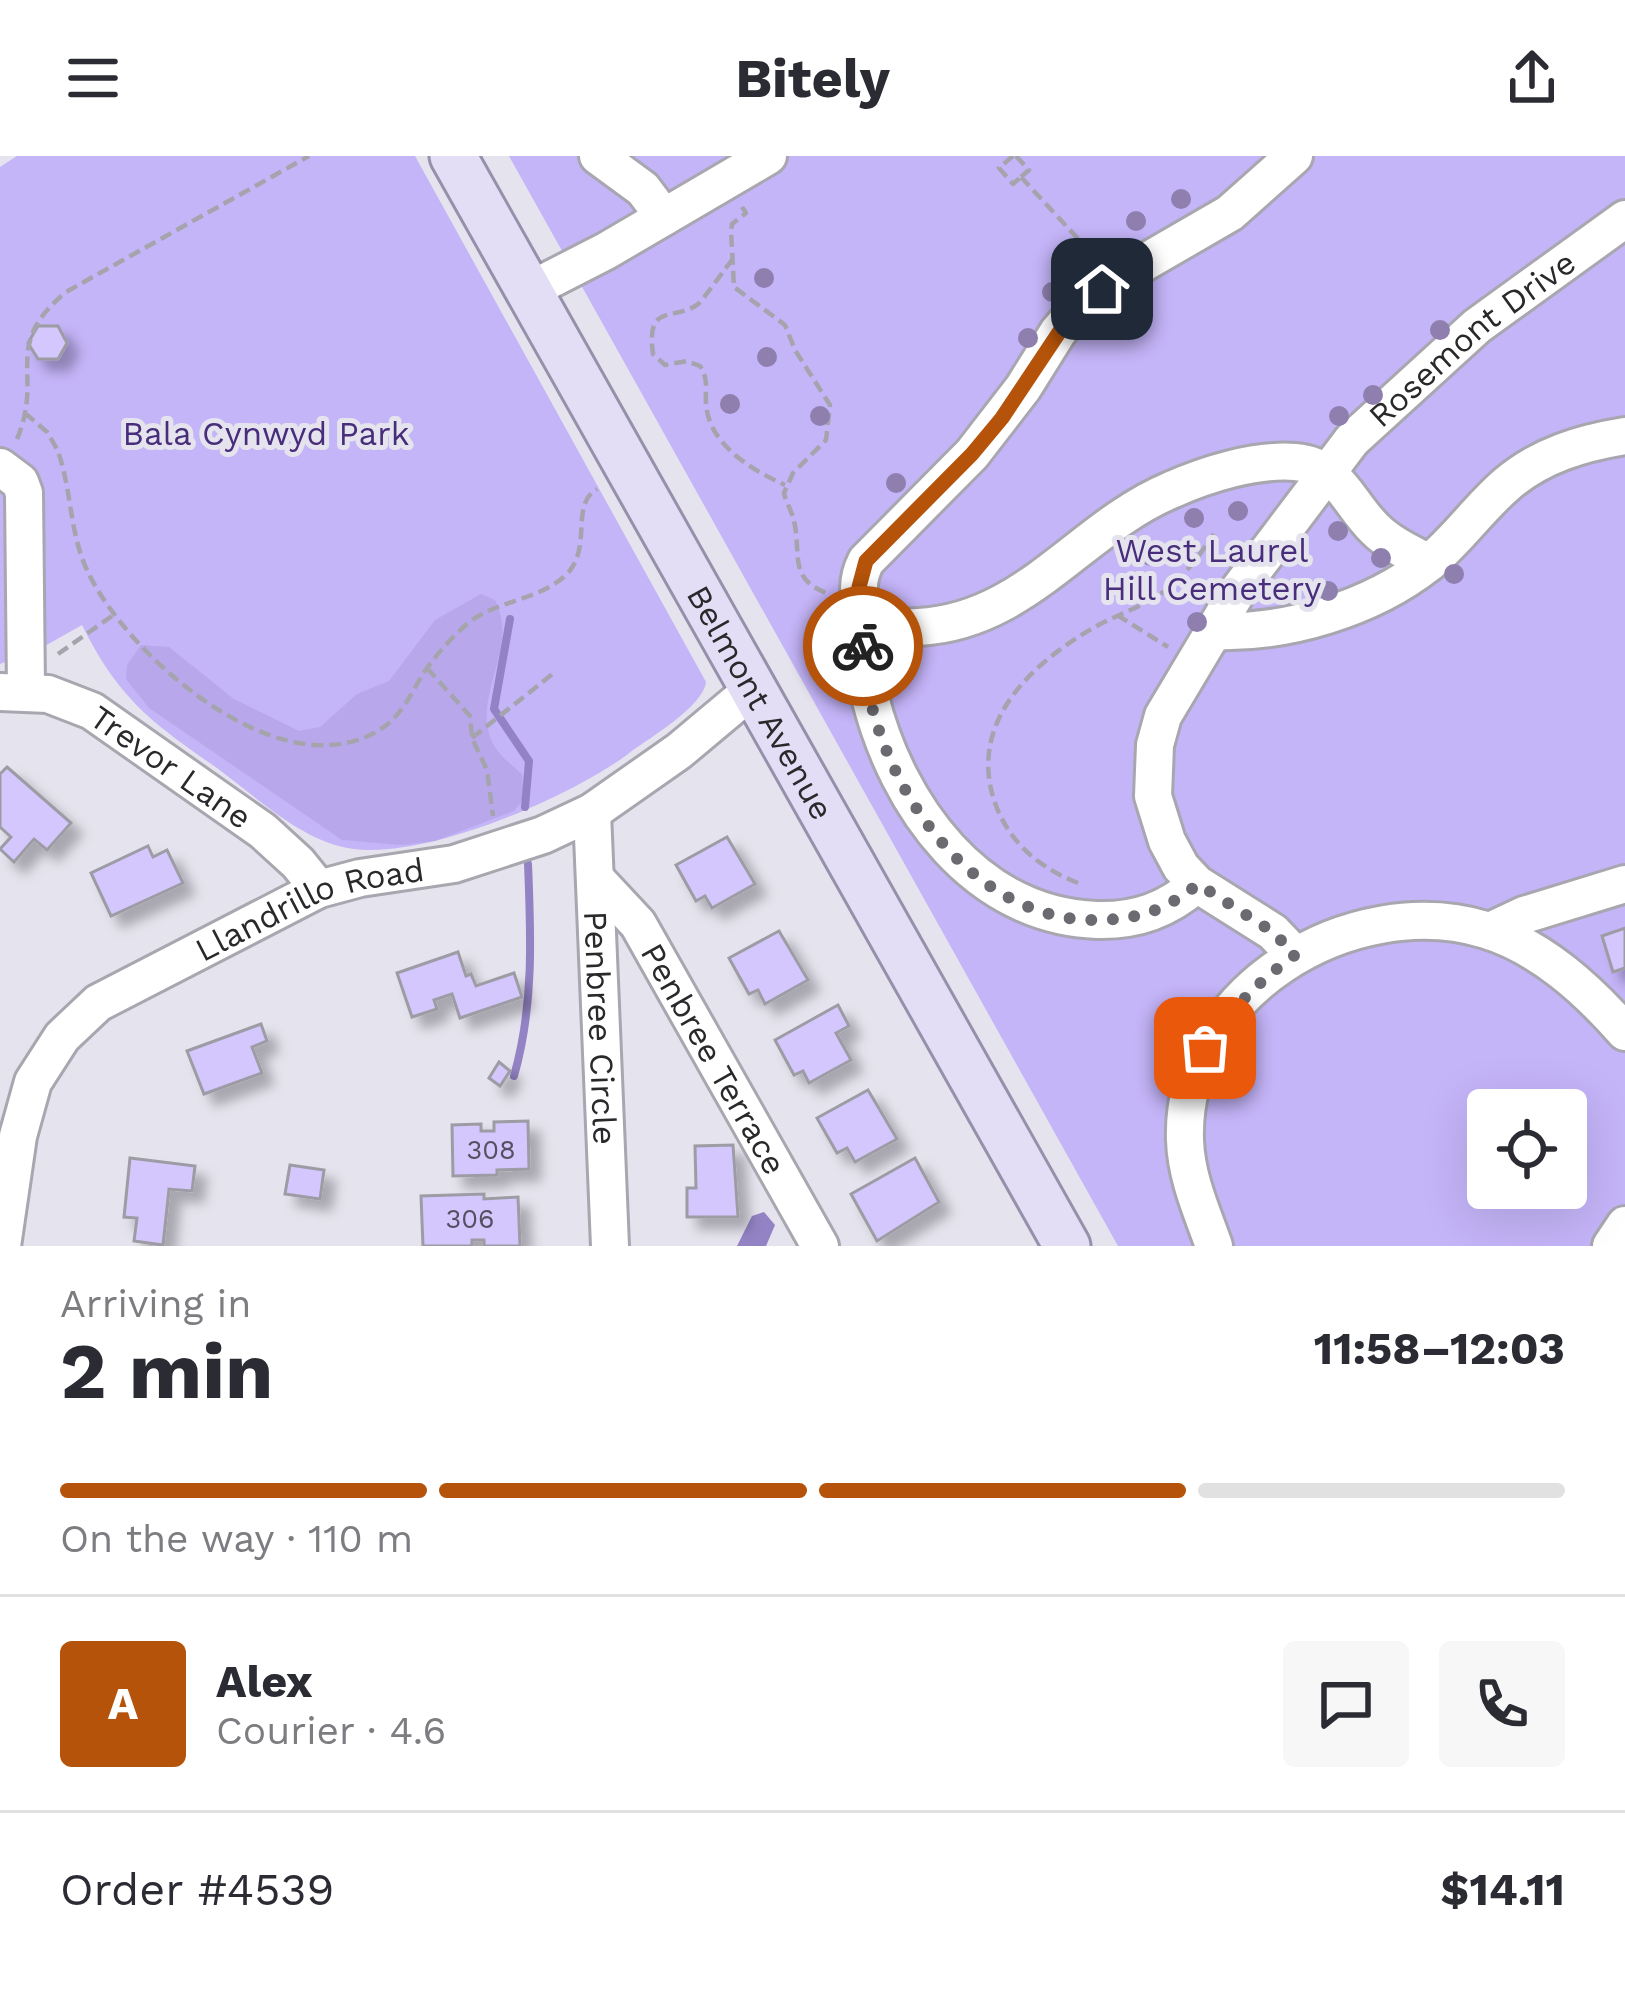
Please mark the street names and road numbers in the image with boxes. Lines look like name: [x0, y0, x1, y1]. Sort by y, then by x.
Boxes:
street label: Rosemont Drive: [1360, 242, 1583, 435]
street label: Belmont Avenue: [679, 578, 842, 826]
street label: Trevor Lane: [83, 697, 259, 837]
street label: Llandrillo Road: [188, 849, 427, 969]
street label: Penbree Circle: [577, 910, 625, 1146]
street label: Penbree Terrace: [633, 936, 795, 1181]

